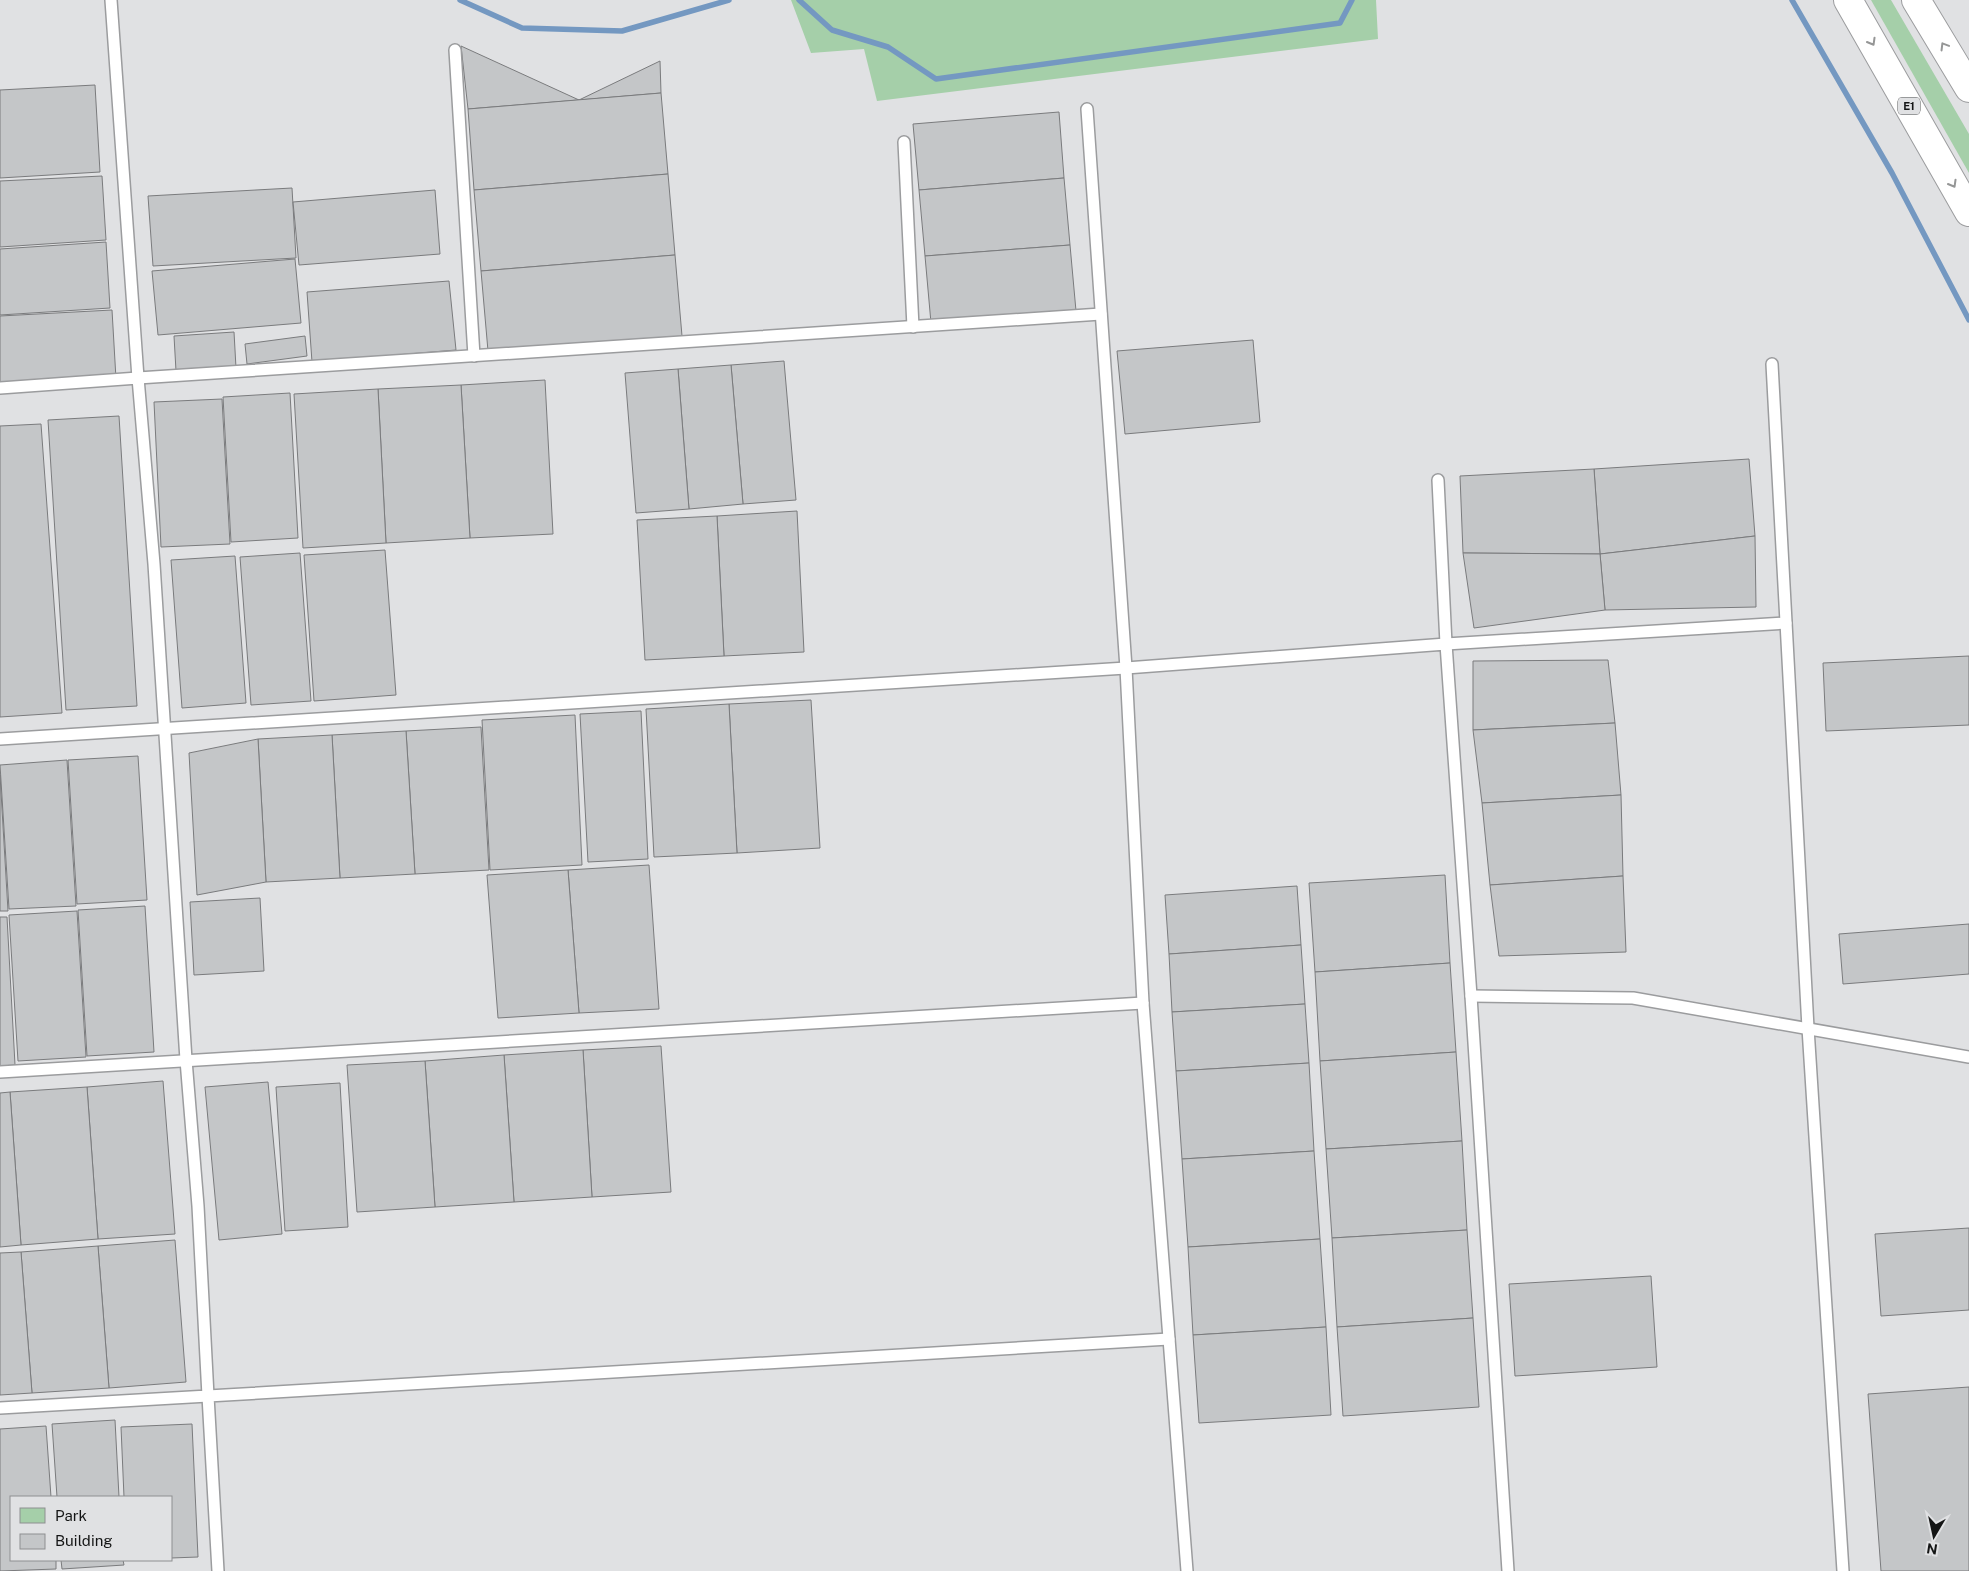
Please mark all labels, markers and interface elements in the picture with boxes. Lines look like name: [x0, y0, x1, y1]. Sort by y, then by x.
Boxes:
one-way arrow: [1866, 37, 1876, 46]
one-way arrow: [1940, 43, 1950, 52]
road number: E1: [1898, 98, 1920, 114]
one-way arrow: [1946, 178, 1956, 187]
legend: [10, 1496, 172, 1561]
text: Park: [55, 1507, 87, 1524]
north arrow: [1909, 1511, 1959, 1561]
text: Building: [55, 1532, 113, 1549]
text: N: [1925, 1540, 1939, 1558]

